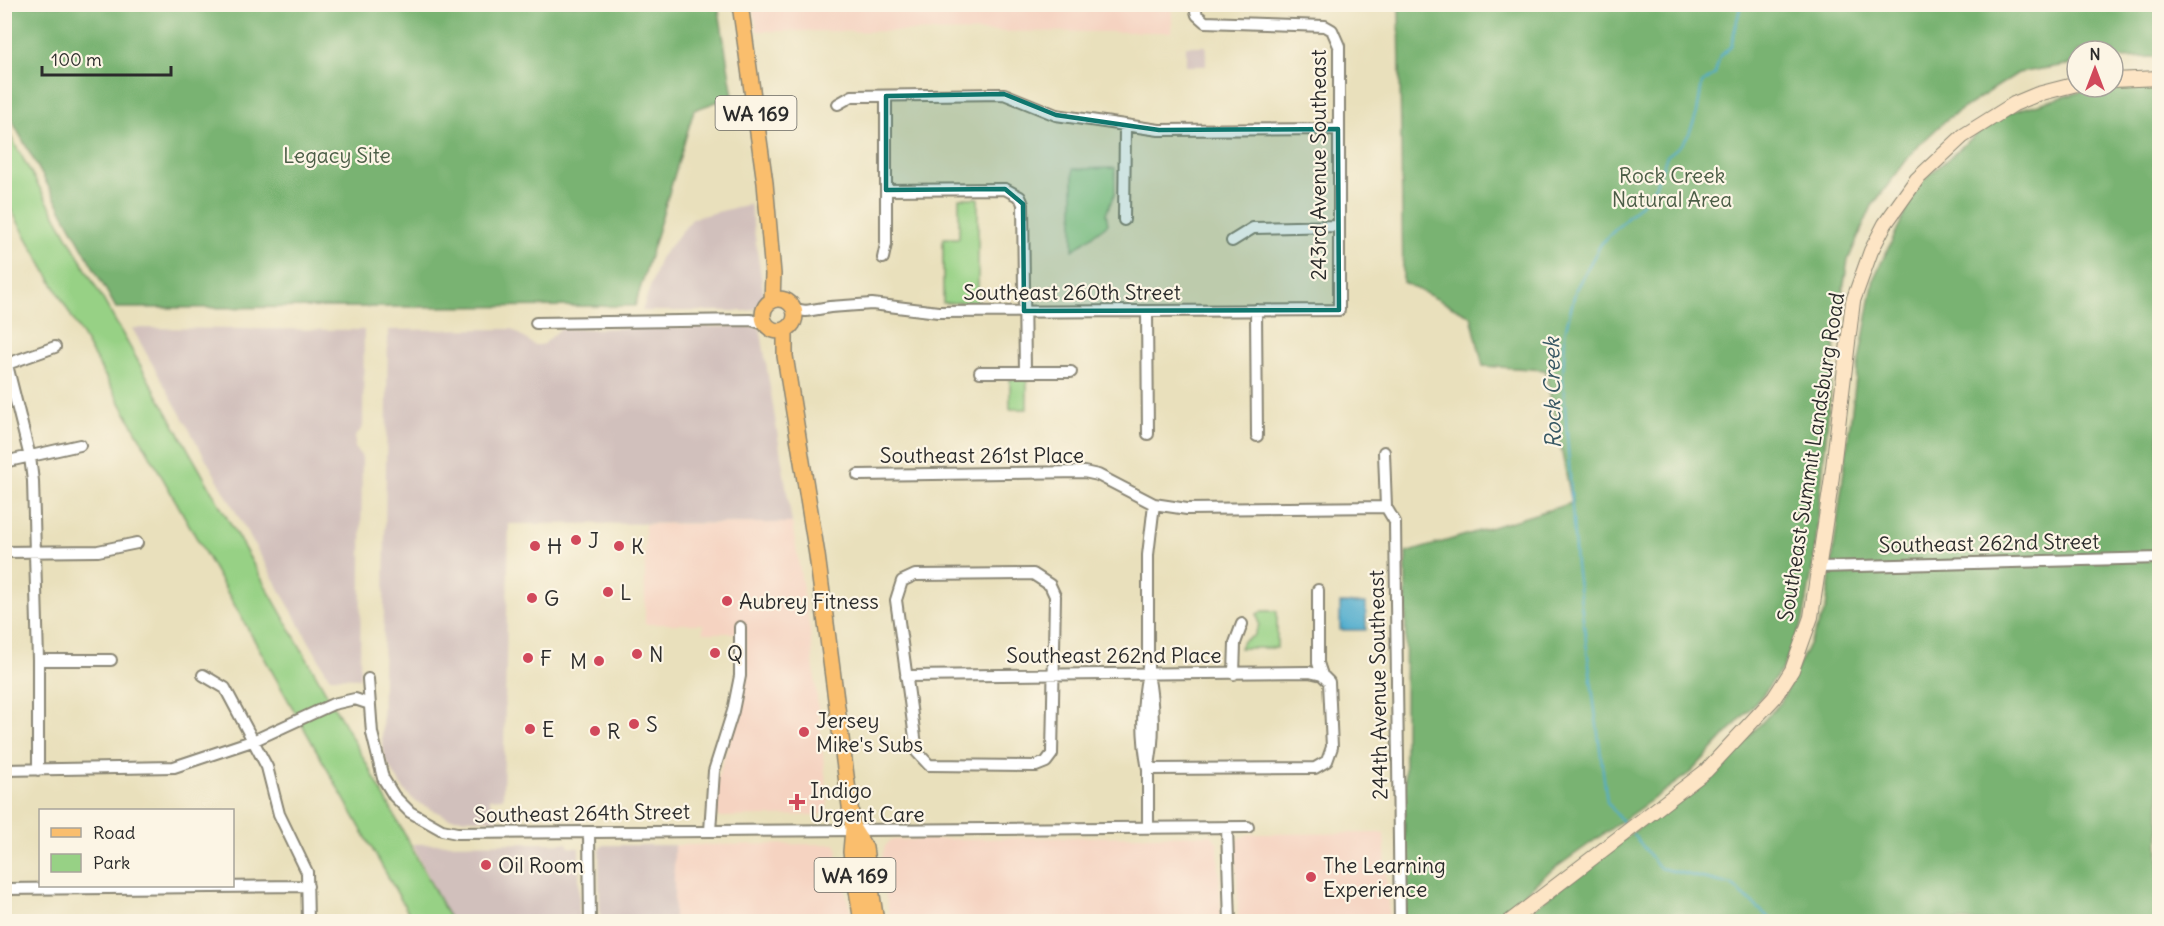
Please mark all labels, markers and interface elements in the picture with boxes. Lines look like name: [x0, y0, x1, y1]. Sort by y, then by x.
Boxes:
scale bar: [42, 39, 171, 77]
north arrow: [2065, 39, 2125, 99]
text: N: [2089, 44, 2101, 64]
text: 100 m: [51, 48, 102, 71]
street label: 243rd Avenue Southeast: [1305, 49, 1332, 281]
road number: WA 169: [716, 96, 796, 130]
park label: Legacy Site: [283, 142, 391, 169]
park label: Rock Creek Natural Area: [1612, 162, 1732, 213]
street label: Southeast 260th Street: [963, 279, 1181, 306]
street label: Southeast Summit Landsburg Road: [1772, 290, 1850, 624]
water label: Rock Creek: [1537, 335, 1567, 449]
street label: Southeast 261st Place: [880, 442, 1084, 469]
place label: J: [588, 527, 599, 554]
street label: Southeast 262nd Street: [1878, 528, 2100, 558]
place label: H: [547, 533, 562, 560]
marker: J: [569, 533, 583, 547]
place label: K: [631, 533, 644, 560]
marker: H: [528, 539, 542, 553]
marker: K: [612, 539, 626, 553]
street label: 244th Avenue Southeast: [1362, 570, 1394, 800]
place label: L: [620, 579, 631, 606]
place label: G: [544, 585, 559, 612]
marker: L: [601, 585, 615, 599]
place label: Aubrey Fitness: [739, 588, 879, 615]
marker: G: [525, 591, 539, 605]
marker: Aubrey Fitness: [720, 594, 734, 608]
place label: Q: [727, 640, 743, 667]
place label: N: [649, 641, 664, 668]
street label: Southeast 262nd Place: [1006, 642, 1222, 669]
place label: F: [540, 645, 552, 672]
marker: Q: [708, 646, 722, 660]
marker: N: [630, 647, 644, 661]
place label: M: [570, 648, 587, 675]
marker: F: [521, 651, 535, 665]
marker: M: [592, 654, 606, 668]
place label: Jersey Mike's Subs: [816, 707, 923, 758]
place label: S: [646, 711, 658, 738]
place label: E: [542, 716, 554, 743]
marker: S: [627, 717, 641, 731]
place label: R: [607, 718, 620, 745]
marker: E: [523, 722, 537, 736]
marker: R: [588, 724, 602, 738]
marker: Jersey Mike's Subs: [797, 725, 811, 739]
place label: Indigo Urgent Care: [810, 777, 924, 828]
marker: Indigo Urgent Care: [788, 793, 806, 811]
street label: Southeast 264th Street: [474, 798, 690, 828]
legend: [39, 809, 234, 887]
text: Road: [93, 821, 136, 844]
text: Park: [93, 851, 130, 874]
place label: Oil Room: [498, 852, 584, 879]
place label: The Learning Experience: [1323, 852, 1446, 903]
marker: Oil Room: [479, 858, 493, 872]
road number: WA 169: [814, 858, 896, 892]
marker: The Learning Experience: [1304, 870, 1318, 884]

